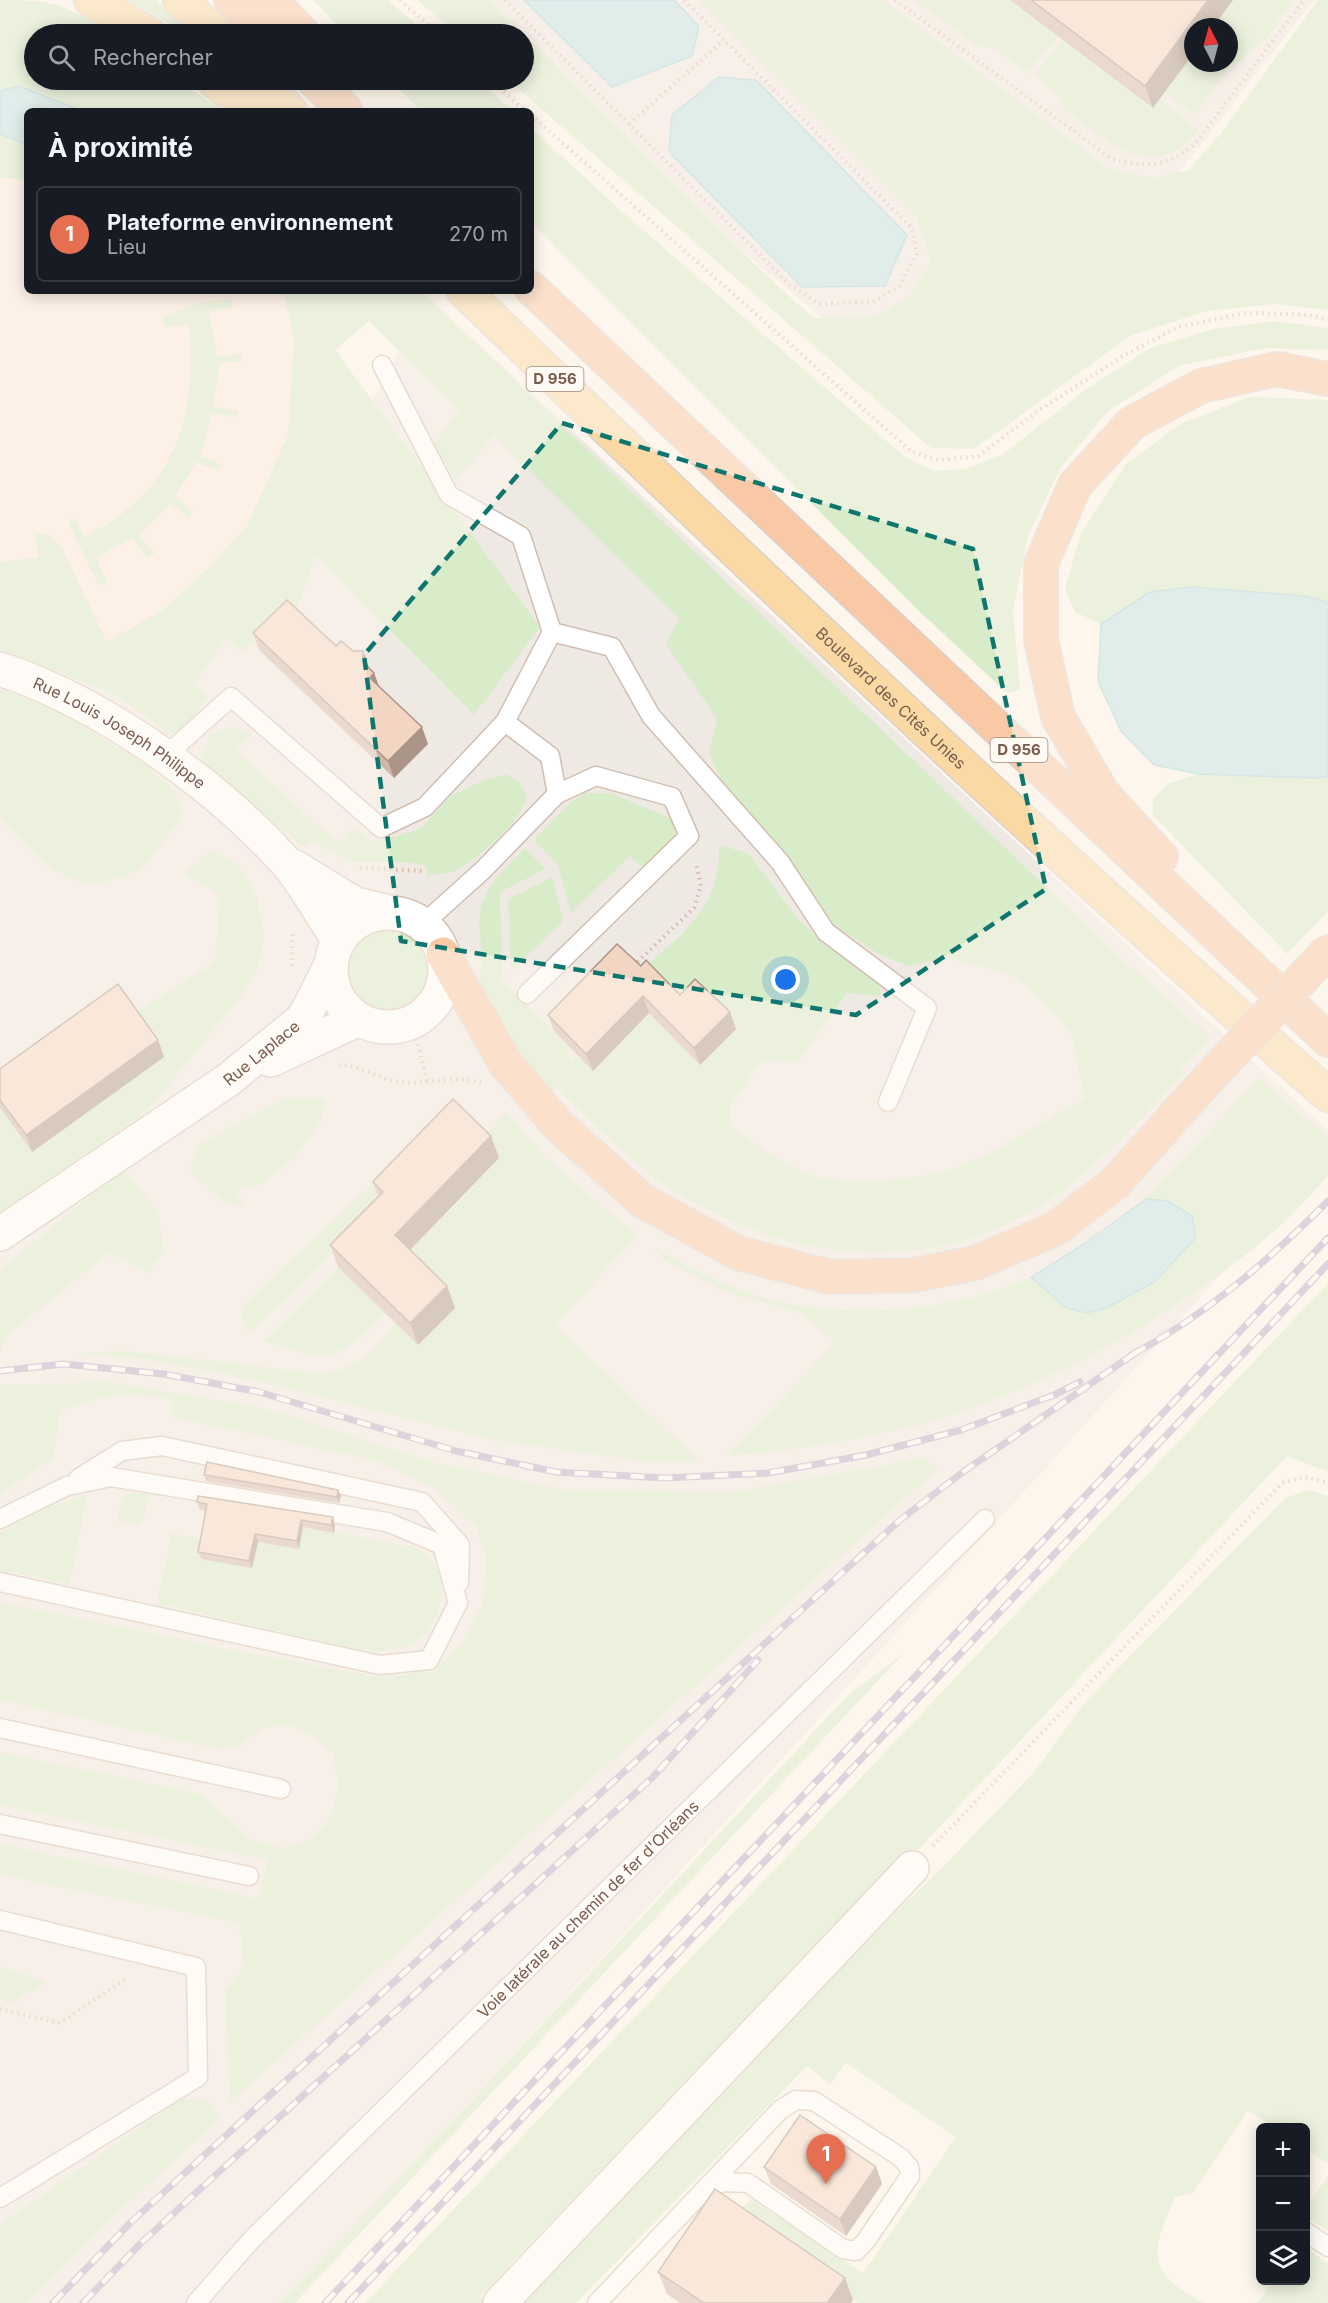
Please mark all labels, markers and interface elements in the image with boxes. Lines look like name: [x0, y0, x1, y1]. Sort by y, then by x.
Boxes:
north arrow: [1184, 18, 1238, 72]
search box: [24, 24, 534, 90]
icon: search: [45, 41, 78, 74]
text: Rechercher: [93, 44, 213, 70]
text: À proximité: [48, 132, 193, 163]
text: Plateforme environnement: [107, 209, 393, 235]
text: 1: [65, 222, 74, 246]
text: 270 m: [449, 222, 508, 246]
text: Lieu: [107, 235, 147, 259]
road number: D 956: [526, 367, 584, 391]
street label: Boulevard des Cités Unies: [812, 623, 970, 773]
street label: Rue Louis Joseph Philippe: [30, 673, 210, 793]
road number: D 956: [990, 738, 1048, 762]
your location: [771, 965, 800, 994]
street label: Rue Laplace: [219, 1016, 303, 1090]
street label: Voie latérale au chemin de fer d'Orléans: [473, 1796, 703, 2022]
map controls: [1256, 2123, 1310, 2285]
button: +: [1256, 2123, 1310, 2177]
pin: 1: [806, 2134, 846, 2184]
button: −: [1256, 2177, 1310, 2231]
button: layers: [1256, 2231, 1310, 2285]

